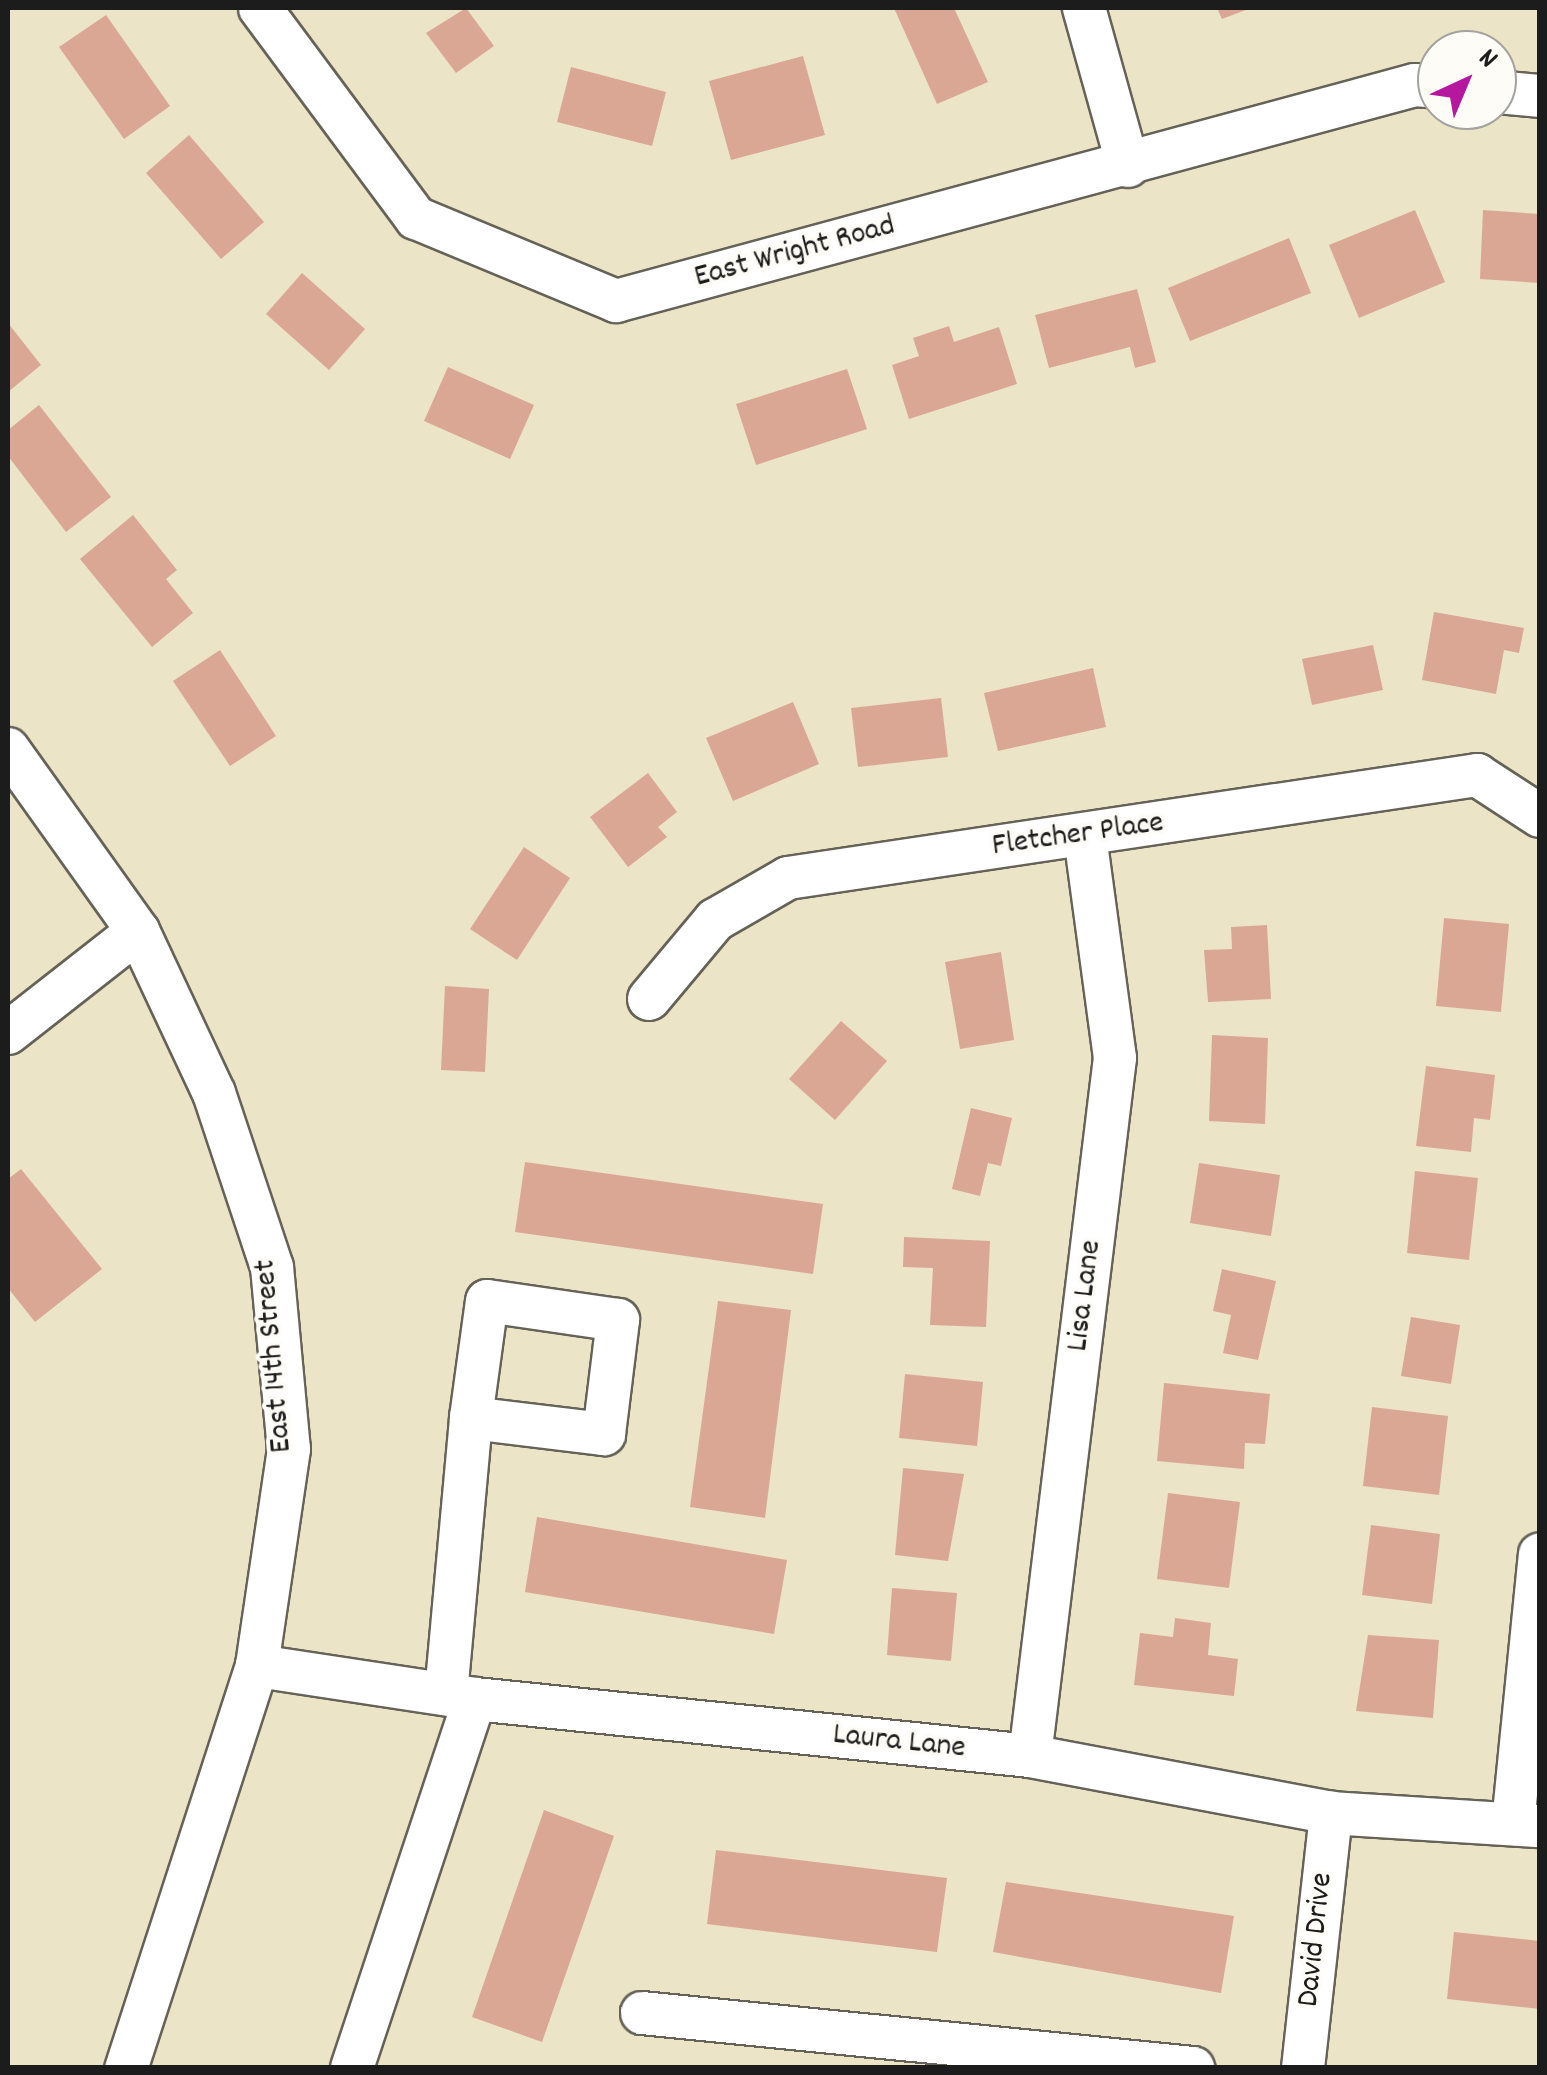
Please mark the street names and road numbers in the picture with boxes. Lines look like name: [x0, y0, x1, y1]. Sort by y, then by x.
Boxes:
street label: East Wright Road: [691, 208, 899, 298]
street label: Fletcher Place: [990, 805, 1166, 867]
street label: Lisa Lane: [1060, 1238, 1112, 1354]
street label: East 14th Street: [247, 1258, 303, 1454]
street label: Laura Lane: [831, 1717, 967, 1769]
street label: David Drive: [1291, 1871, 1343, 2009]

